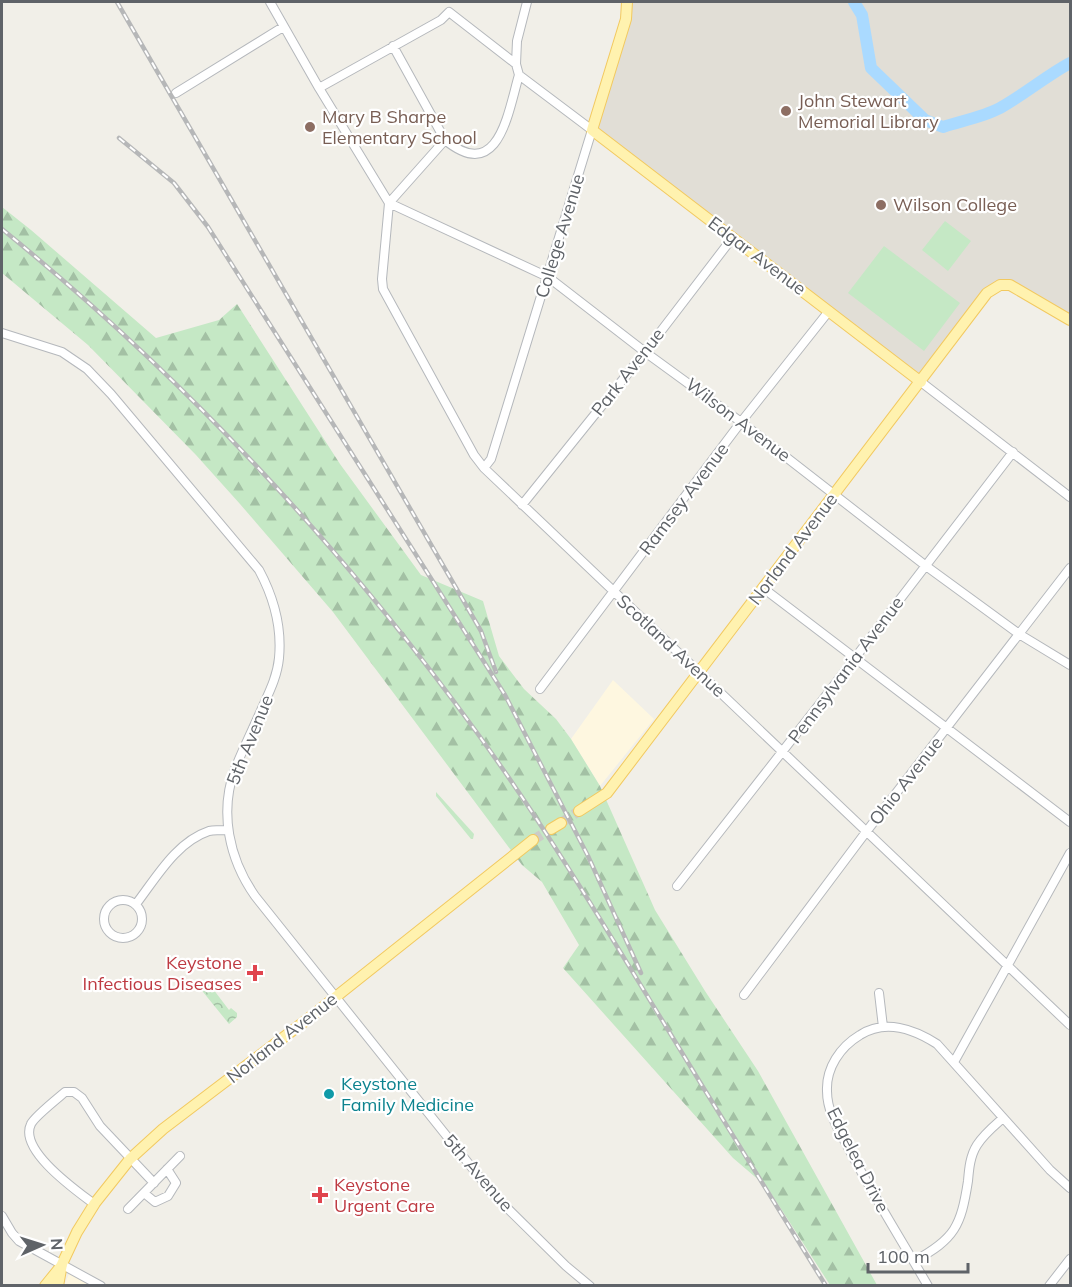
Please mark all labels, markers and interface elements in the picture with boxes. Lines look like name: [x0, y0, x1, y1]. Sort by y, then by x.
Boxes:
place label: John Stewart Memorial Library: [798, 89, 939, 133]
marker: John Stewart Memorial Library: [779, 104, 793, 118]
place label: Mary B Sharpe Elementary School: [322, 105, 477, 149]
marker: Mary B Sharpe Elementary School: [303, 120, 317, 134]
street label: College Avenue: [530, 171, 589, 301]
place label: Wilson College: [893, 193, 1017, 216]
marker: Wilson College: [874, 198, 888, 212]
street label: Edgar Avenue: [704, 211, 811, 300]
street label: Park Avenue: [586, 323, 669, 420]
street label: Wilson Avenue: [681, 373, 795, 467]
street label: Ramsey Avenue: [634, 438, 733, 559]
street label: Norland Avenue: [743, 488, 842, 609]
street label: Scotland Avenue: [612, 589, 730, 702]
street label: Pennsylvania Avenue: [783, 592, 908, 748]
street label: 5th Avenue: [221, 691, 278, 788]
street label: Ohio Avenue: [864, 732, 947, 830]
place label: Keystone Infectious Diseases: [82, 951, 242, 995]
marker: Keystone Infectious Diseases: [246, 964, 264, 982]
street label: Norland Avenue: [222, 987, 342, 1088]
place label: Keystone Family Medicine: [341, 1072, 474, 1116]
marker: Keystone Family Medicine: [322, 1087, 336, 1101]
street label: Edgelea Drive: [822, 1103, 895, 1216]
street label: 5th Avenue: [439, 1129, 518, 1216]
place label: Keystone Urgent Care: [334, 1173, 435, 1217]
marker: Keystone Urgent Care: [311, 1186, 329, 1204]
north arrow: [12, 1215, 72, 1275]
scale bar: [868, 1236, 968, 1274]
text: N: [47, 1238, 67, 1251]
text: 100 m: [877, 1245, 930, 1268]

